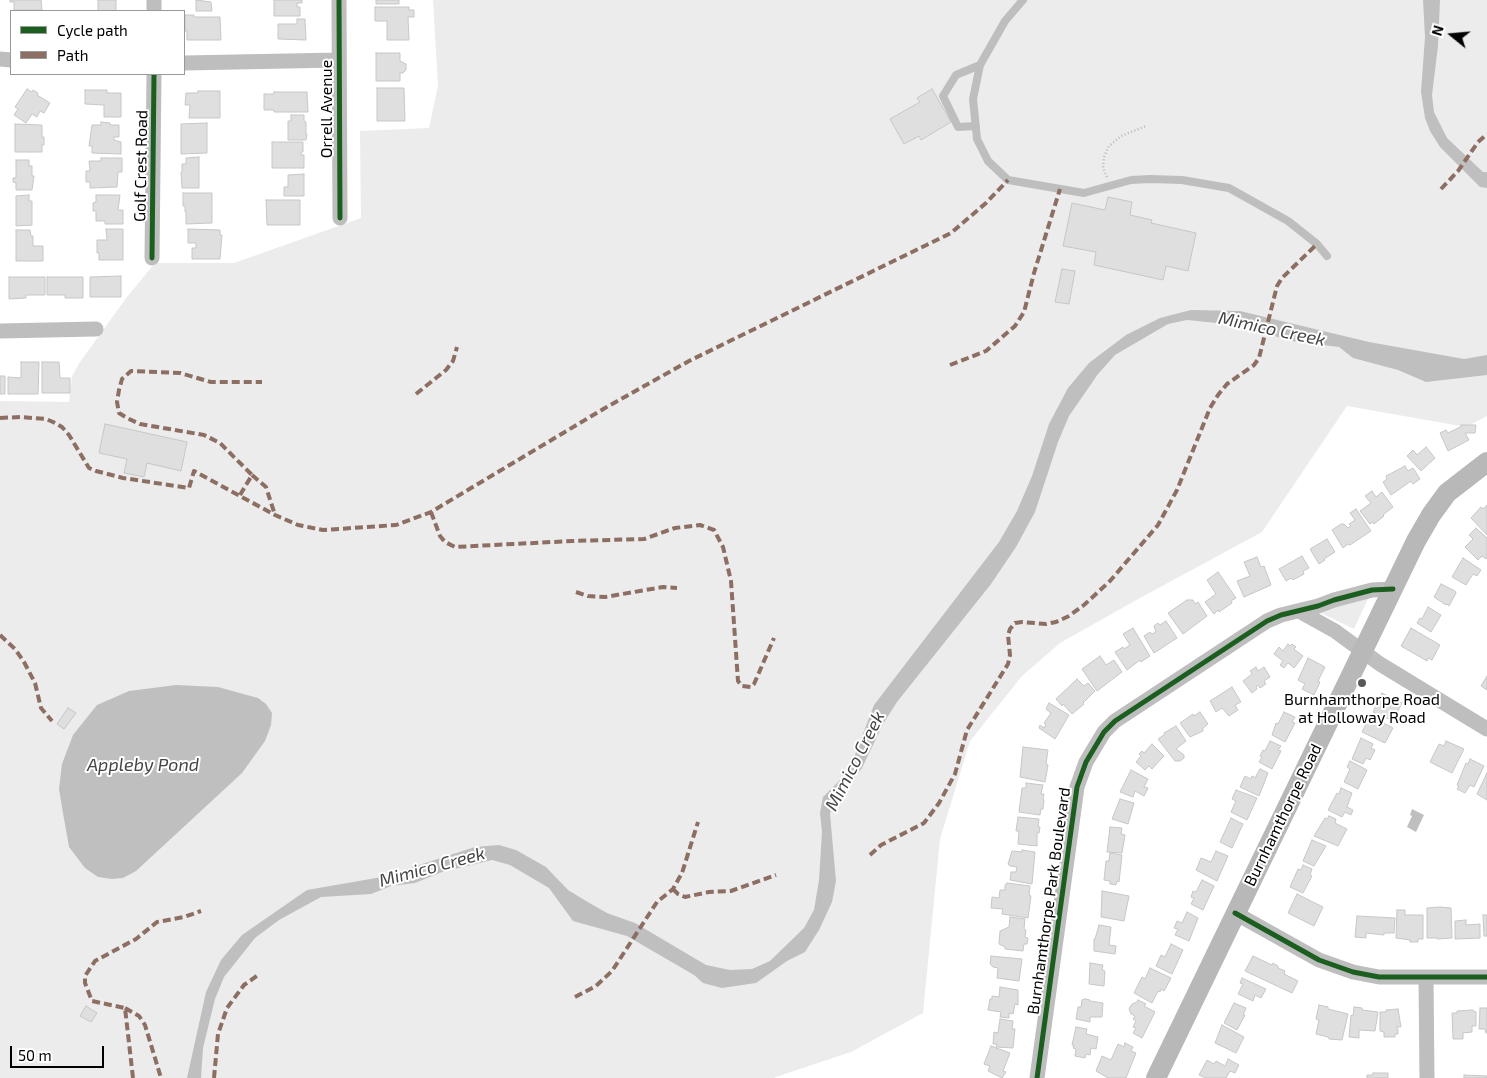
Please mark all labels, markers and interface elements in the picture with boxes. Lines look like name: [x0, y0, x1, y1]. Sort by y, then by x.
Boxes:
legend: [10, 10, 185, 75]
north arrow: [1427, 10, 1477, 60]
text: Cycle path: [57, 21, 128, 39]
text: N: [1428, 23, 1447, 38]
text: Path: [57, 46, 88, 64]
street label: Orrell Avenue: [317, 60, 337, 158]
street label: Golf Crest Road: [130, 110, 152, 222]
water label: Mimico Creek: [1216, 307, 1328, 351]
marker: Burnhamthorpe Road at Holloway Road: [1356, 677, 1368, 689]
place label: Burnhamthorpe Road at Holloway Road: [1284, 690, 1440, 728]
water label: Mimico Creek: [821, 708, 889, 814]
street label: Burnhamthorpe Road: [1240, 741, 1326, 889]
water label: Appleby Pond: [87, 754, 199, 776]
street label: Burnhamthorpe Park Boulevard: [1024, 786, 1074, 1016]
water label: Mimico Creek: [377, 842, 487, 892]
scale bar: [12, 1036, 106, 1068]
text: 50 m: [18, 1046, 52, 1064]

